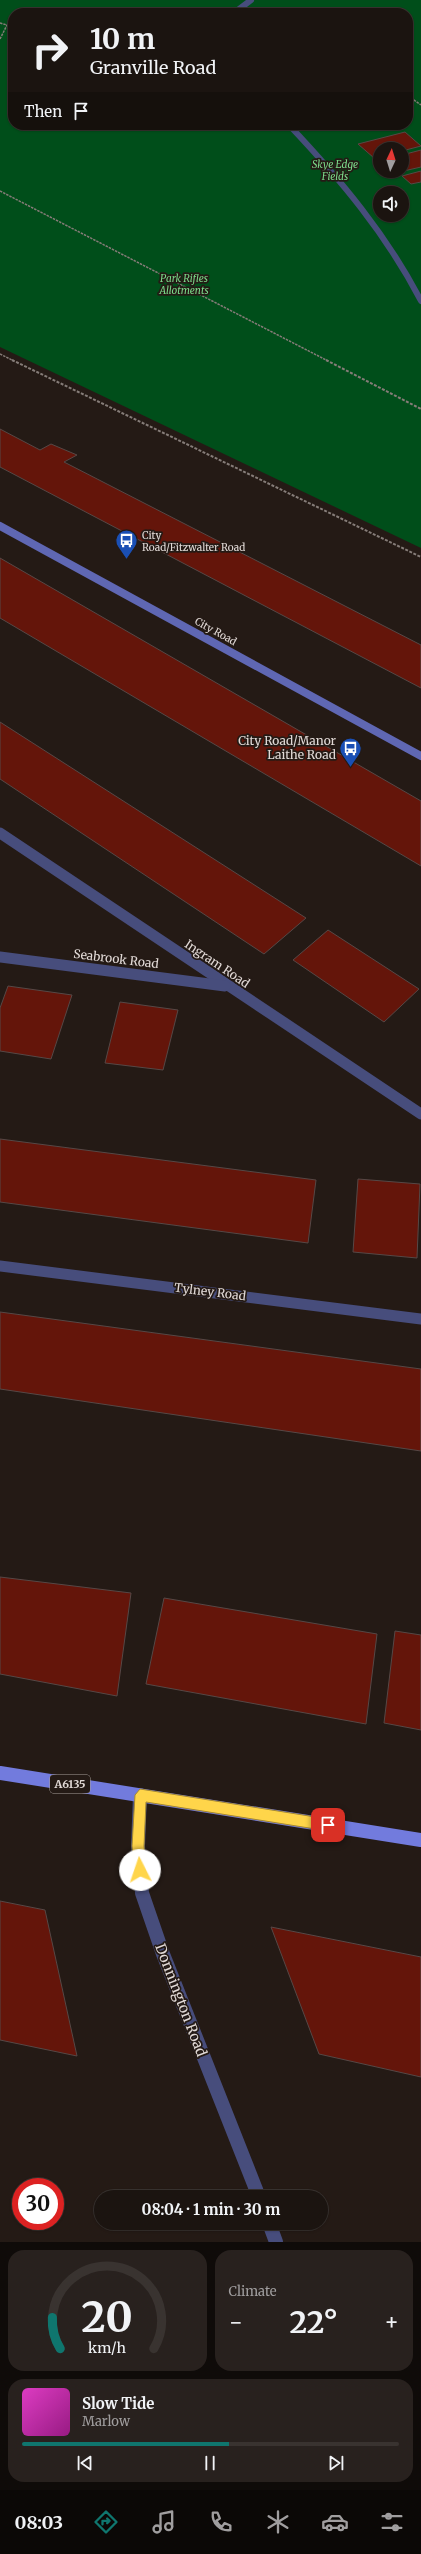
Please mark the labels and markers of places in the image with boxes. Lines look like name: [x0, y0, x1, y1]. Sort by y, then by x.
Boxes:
bus stop icon: City Road/Fitzwalter Road: [113, 528, 139, 561]
place label: City Road/Fitzwalter Road: [142, 529, 245, 554]
place label: City Road/Manor Laithe Road: [238, 733, 337, 762]
bus stop icon: City Road/Manor Laithe Road: [338, 735, 364, 768]
pin: [311, 1808, 345, 1842]

